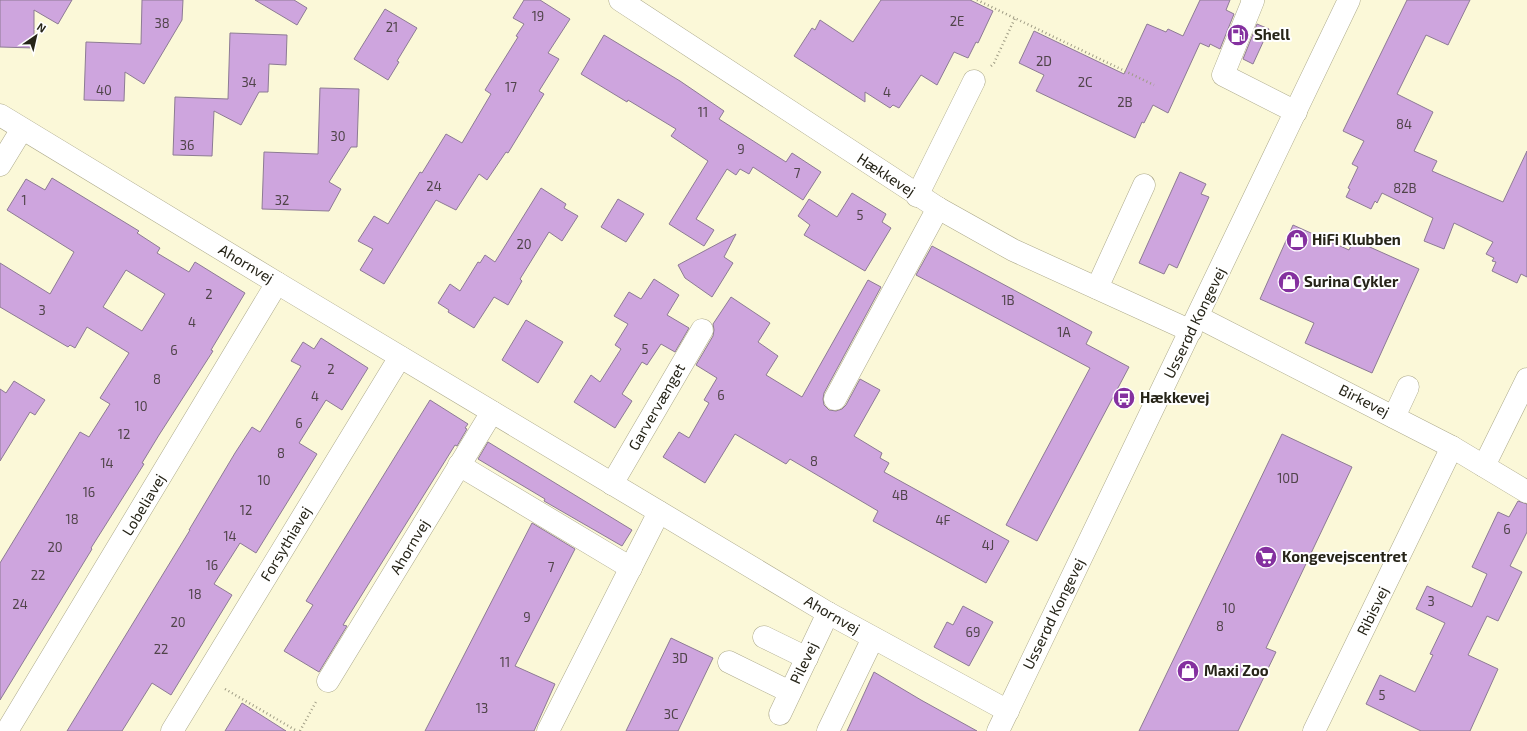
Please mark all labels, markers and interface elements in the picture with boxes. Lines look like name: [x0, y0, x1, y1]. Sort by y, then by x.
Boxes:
house number: 19: [532, 8, 544, 24]
house number: 2E: [950, 13, 964, 29]
house number: 38: [154, 15, 170, 31]
north arrow: [16, 16, 56, 56]
house number: 21: [386, 19, 398, 35]
text: N: [35, 20, 49, 35]
fuel station icon: Shell: [1225, 22, 1251, 48]
place label: Shell: [1254, 25, 1290, 43]
house number: 2D: [1036, 53, 1052, 69]
house number: 34: [241, 74, 257, 90]
house number: 2C: [1078, 74, 1092, 90]
house number: 17: [505, 79, 517, 95]
house number: 40: [96, 82, 112, 98]
house number: 4: [883, 84, 891, 100]
house number: 2B: [1117, 94, 1133, 110]
house number: 11: [698, 104, 708, 120]
house number: 84: [1396, 116, 1412, 132]
house number: 30: [330, 128, 346, 144]
house number: 36: [180, 137, 194, 153]
house number: 9: [737, 141, 745, 157]
street label: Hækkevej: [854, 149, 919, 200]
house number: 7: [794, 165, 801, 181]
house number: 24: [426, 178, 442, 194]
house number: 82B: [1393, 180, 1417, 196]
house number: 1: [21, 192, 27, 208]
house number: 32: [275, 192, 289, 208]
house number: 5: [857, 207, 864, 223]
shop icon: HiFi Klubben: [1284, 227, 1310, 253]
place label: HiFi Klubben: [1312, 230, 1401, 248]
house number: 20: [516, 236, 532, 252]
street label: Ahornvej: [215, 240, 277, 287]
street label: Usserød Kongevej: [1159, 264, 1230, 382]
shop icon: Surina Cykler: [1276, 269, 1302, 295]
place label: Surina Cykler: [1304, 272, 1399, 291]
house number: 2: [205, 286, 213, 302]
house number: 1B: [1001, 292, 1015, 308]
house number: 3: [38, 302, 46, 318]
house number: 4: [188, 314, 196, 330]
house number: 1A: [1057, 324, 1071, 340]
house number: 5: [642, 341, 649, 357]
house number: 6: [170, 342, 178, 358]
street label: Garvervænget: [624, 360, 688, 453]
house number: 2: [327, 361, 335, 377]
house number: 8: [153, 371, 161, 387]
street label: Birkevej: [1336, 380, 1393, 421]
bus stop icon: Hækkevej: [1111, 385, 1137, 411]
house number: 6: [717, 387, 725, 403]
house number: 4: [311, 388, 319, 404]
place label: Hækkevej: [1140, 388, 1209, 406]
house number: 10: [134, 398, 148, 414]
house number: 6: [295, 415, 303, 431]
house number: 12: [118, 426, 130, 442]
house number: 8: [277, 445, 285, 461]
house number: 8: [810, 453, 818, 469]
house number: 14: [100, 455, 114, 471]
street label: Lobeliavej: [118, 470, 169, 539]
house number: 10D: [1277, 470, 1299, 486]
house number: 10: [257, 472, 271, 488]
house number: 16: [83, 484, 95, 500]
house number: 4B: [892, 487, 908, 503]
house number: 12: [240, 502, 252, 518]
street label: Forsythiavej: [256, 503, 315, 585]
house number: 18: [65, 511, 79, 527]
house number: 4F: [935, 512, 951, 528]
street label: Ahornvej: [386, 516, 433, 578]
house number: 6: [1503, 521, 1511, 537]
house number: 14: [223, 528, 237, 544]
house number: 4J: [982, 537, 994, 553]
house number: 20: [47, 539, 63, 555]
supermarket icon: Kongevejscentret: [1253, 544, 1279, 570]
place label: Kongevejscentret: [1282, 547, 1407, 565]
street label: Usserød Kongevej: [1018, 555, 1089, 673]
house number: 16: [206, 557, 218, 573]
house number: 7: [548, 559, 555, 575]
house number: 22: [31, 567, 45, 583]
street label: Ribisvej: [1353, 583, 1393, 639]
house number: 18: [188, 586, 202, 602]
street label: Ahornvej: [801, 591, 863, 638]
house number: 3: [1427, 593, 1435, 609]
house number: 24: [12, 596, 28, 612]
house number: 10: [1222, 600, 1236, 616]
house number: 9: [523, 609, 531, 625]
house number: 20: [170, 614, 186, 630]
house number: 8: [1216, 618, 1224, 634]
house number: 69: [966, 624, 980, 640]
street label: Pilevej: [785, 639, 822, 687]
house number: 22: [154, 641, 168, 657]
house number: 3D: [672, 650, 688, 666]
house number: 11: [500, 654, 510, 670]
shop icon: Maxi Zoo: [1175, 658, 1201, 684]
place label: Maxi Zoo: [1204, 661, 1269, 679]
house number: 5: [1379, 687, 1386, 703]
house number: 13: [476, 700, 488, 716]
house number: 3C: [664, 706, 678, 722]

